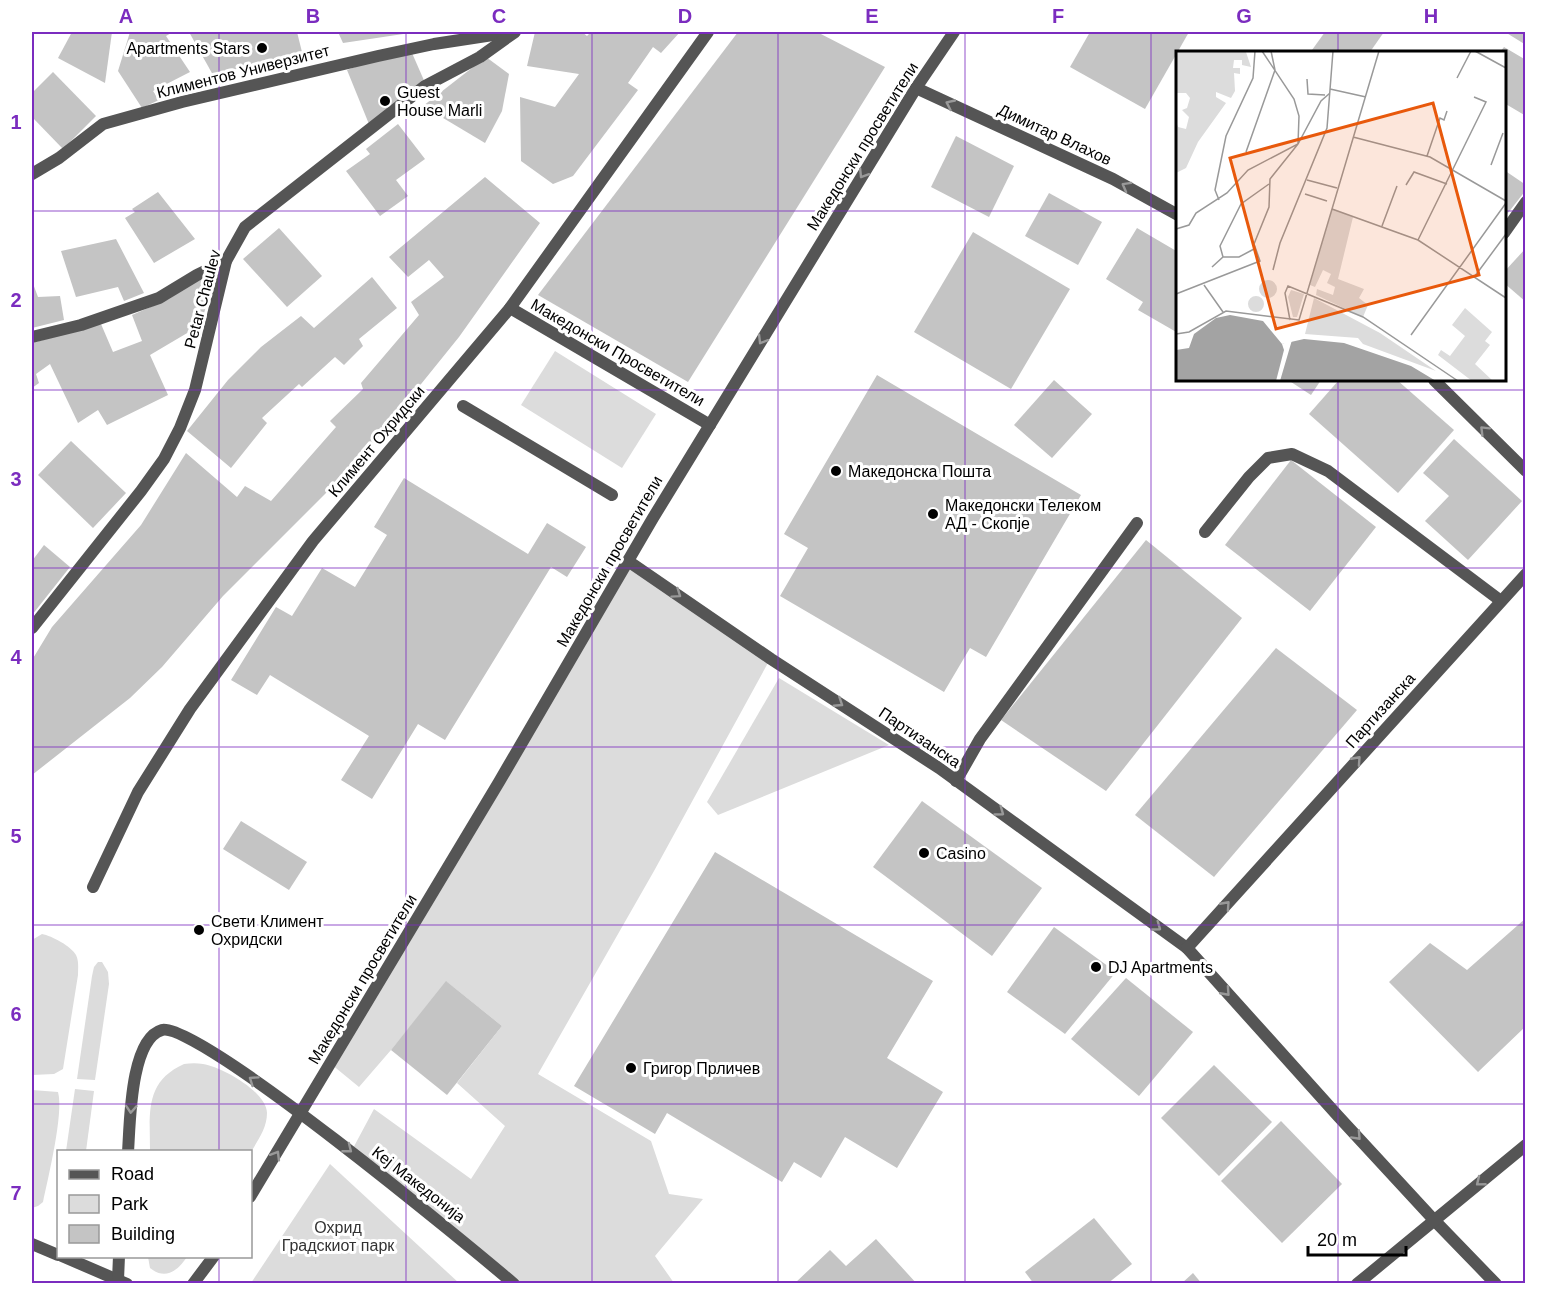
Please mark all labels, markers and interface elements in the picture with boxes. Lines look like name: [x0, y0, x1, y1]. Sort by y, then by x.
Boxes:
text: A: [119, 5, 133, 27]
text: B: [306, 5, 320, 27]
text: C: [492, 5, 506, 27]
text: D: [678, 5, 692, 27]
text: E: [865, 5, 879, 27]
text: F: [1052, 5, 1064, 27]
text: G: [1236, 5, 1252, 27]
text: H: [1424, 5, 1438, 27]
place label: Apartments Stars: [126, 40, 250, 57]
marker: Apartments Stars: [255, 41, 269, 55]
street label: Климентов Универзитет: [155, 42, 332, 101]
inset map: [1176, 51, 1506, 381]
street label: Македонски просветители: [804, 59, 921, 233]
place label: Guest House Marli: [397, 84, 482, 119]
marker: Guest House Marli: [378, 94, 392, 108]
one-way arrow: [945, 99, 956, 111]
street label: Димитар Влахов: [995, 101, 1114, 168]
text: 1: [10, 111, 22, 133]
one-way arrow: [859, 168, 871, 178]
one-way arrow: [1122, 182, 1133, 193]
street label: Petar Chaulev: [181, 248, 224, 350]
text: 2: [10, 289, 22, 311]
street label: Македонски Просветители: [528, 296, 708, 409]
one-way arrow: [757, 334, 769, 344]
street label: Климент Охридски: [325, 382, 428, 500]
one-way arrow: [1480, 426, 1491, 436]
place label: Македонска Пошта: [848, 463, 991, 480]
marker: Македонска Пошта: [829, 464, 843, 478]
text: 3: [10, 468, 22, 490]
street label: Македонски просветители: [553, 473, 665, 650]
place label: Македонски Телеком АД - Скопје: [945, 497, 1101, 532]
marker: Македонски Телеком АД - Скопје: [926, 507, 940, 521]
one-way arrow: [670, 587, 681, 598]
text: 4: [10, 646, 22, 668]
street label: Партизанска: [1342, 669, 1418, 751]
one-way arrow: [832, 695, 843, 706]
street label: Партизанска: [876, 704, 964, 771]
one-way arrow: [1350, 756, 1361, 767]
one-way arrow: [993, 805, 1004, 816]
text: 5: [10, 825, 22, 847]
place label: Casino: [936, 845, 986, 862]
marker: Casino: [917, 846, 931, 860]
street label: Македонски просветители: [305, 891, 420, 1067]
one-way arrow: [1219, 901, 1230, 911]
place label: Свети Климент Охридски: [211, 913, 324, 948]
one-way arrow: [1151, 920, 1162, 931]
marker: Свети Климент Охридски: [192, 923, 206, 937]
place label: DJ Apartments: [1108, 959, 1213, 976]
marker: DJ Apartments: [1089, 960, 1103, 974]
one-way arrow: [1219, 985, 1230, 995]
text: 6: [10, 1003, 22, 1025]
place label: Григор Прличев: [643, 1060, 760, 1077]
marker: Григор Прличев: [624, 1061, 638, 1075]
one-way arrow: [249, 1076, 260, 1087]
one-way arrow: [125, 1105, 138, 1114]
one-way arrow: [1350, 1130, 1361, 1140]
one-way arrow: [341, 1142, 352, 1153]
street label: Кеј Македонија: [369, 1143, 468, 1226]
legend: [57, 1150, 252, 1258]
one-way arrow: [268, 1151, 279, 1162]
text: Road: [111, 1164, 154, 1184]
one-way arrow: [1476, 1175, 1487, 1186]
text: 7: [10, 1182, 22, 1204]
text: Park: [111, 1194, 149, 1214]
park label: Охрид Градскиот парк: [282, 1219, 395, 1254]
scale bar: [1308, 1219, 1406, 1257]
text: Building: [111, 1224, 175, 1244]
text: 20 m: [1317, 1230, 1357, 1250]

